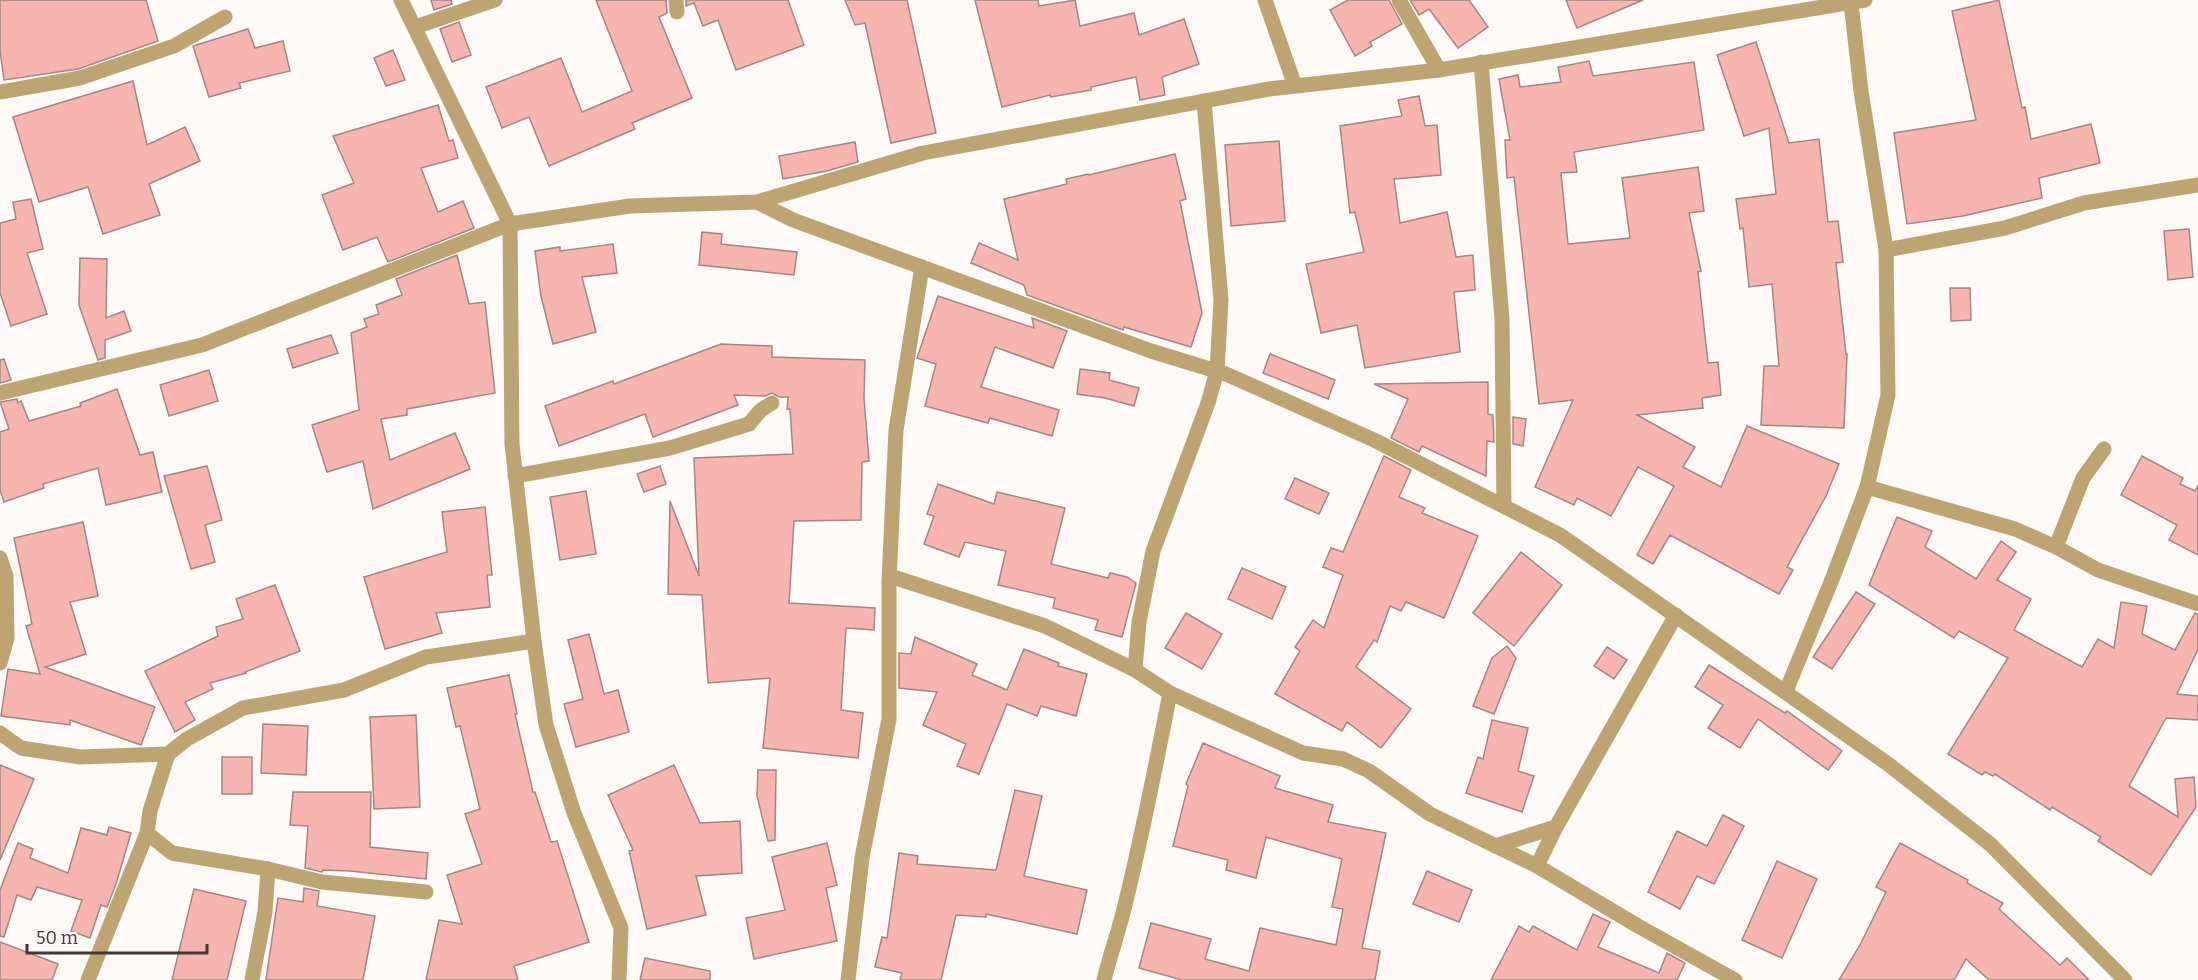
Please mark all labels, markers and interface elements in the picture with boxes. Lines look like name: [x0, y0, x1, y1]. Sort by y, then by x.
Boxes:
scale bar: [27, 917, 207, 955]
text: 50 m: [36, 927, 78, 949]

